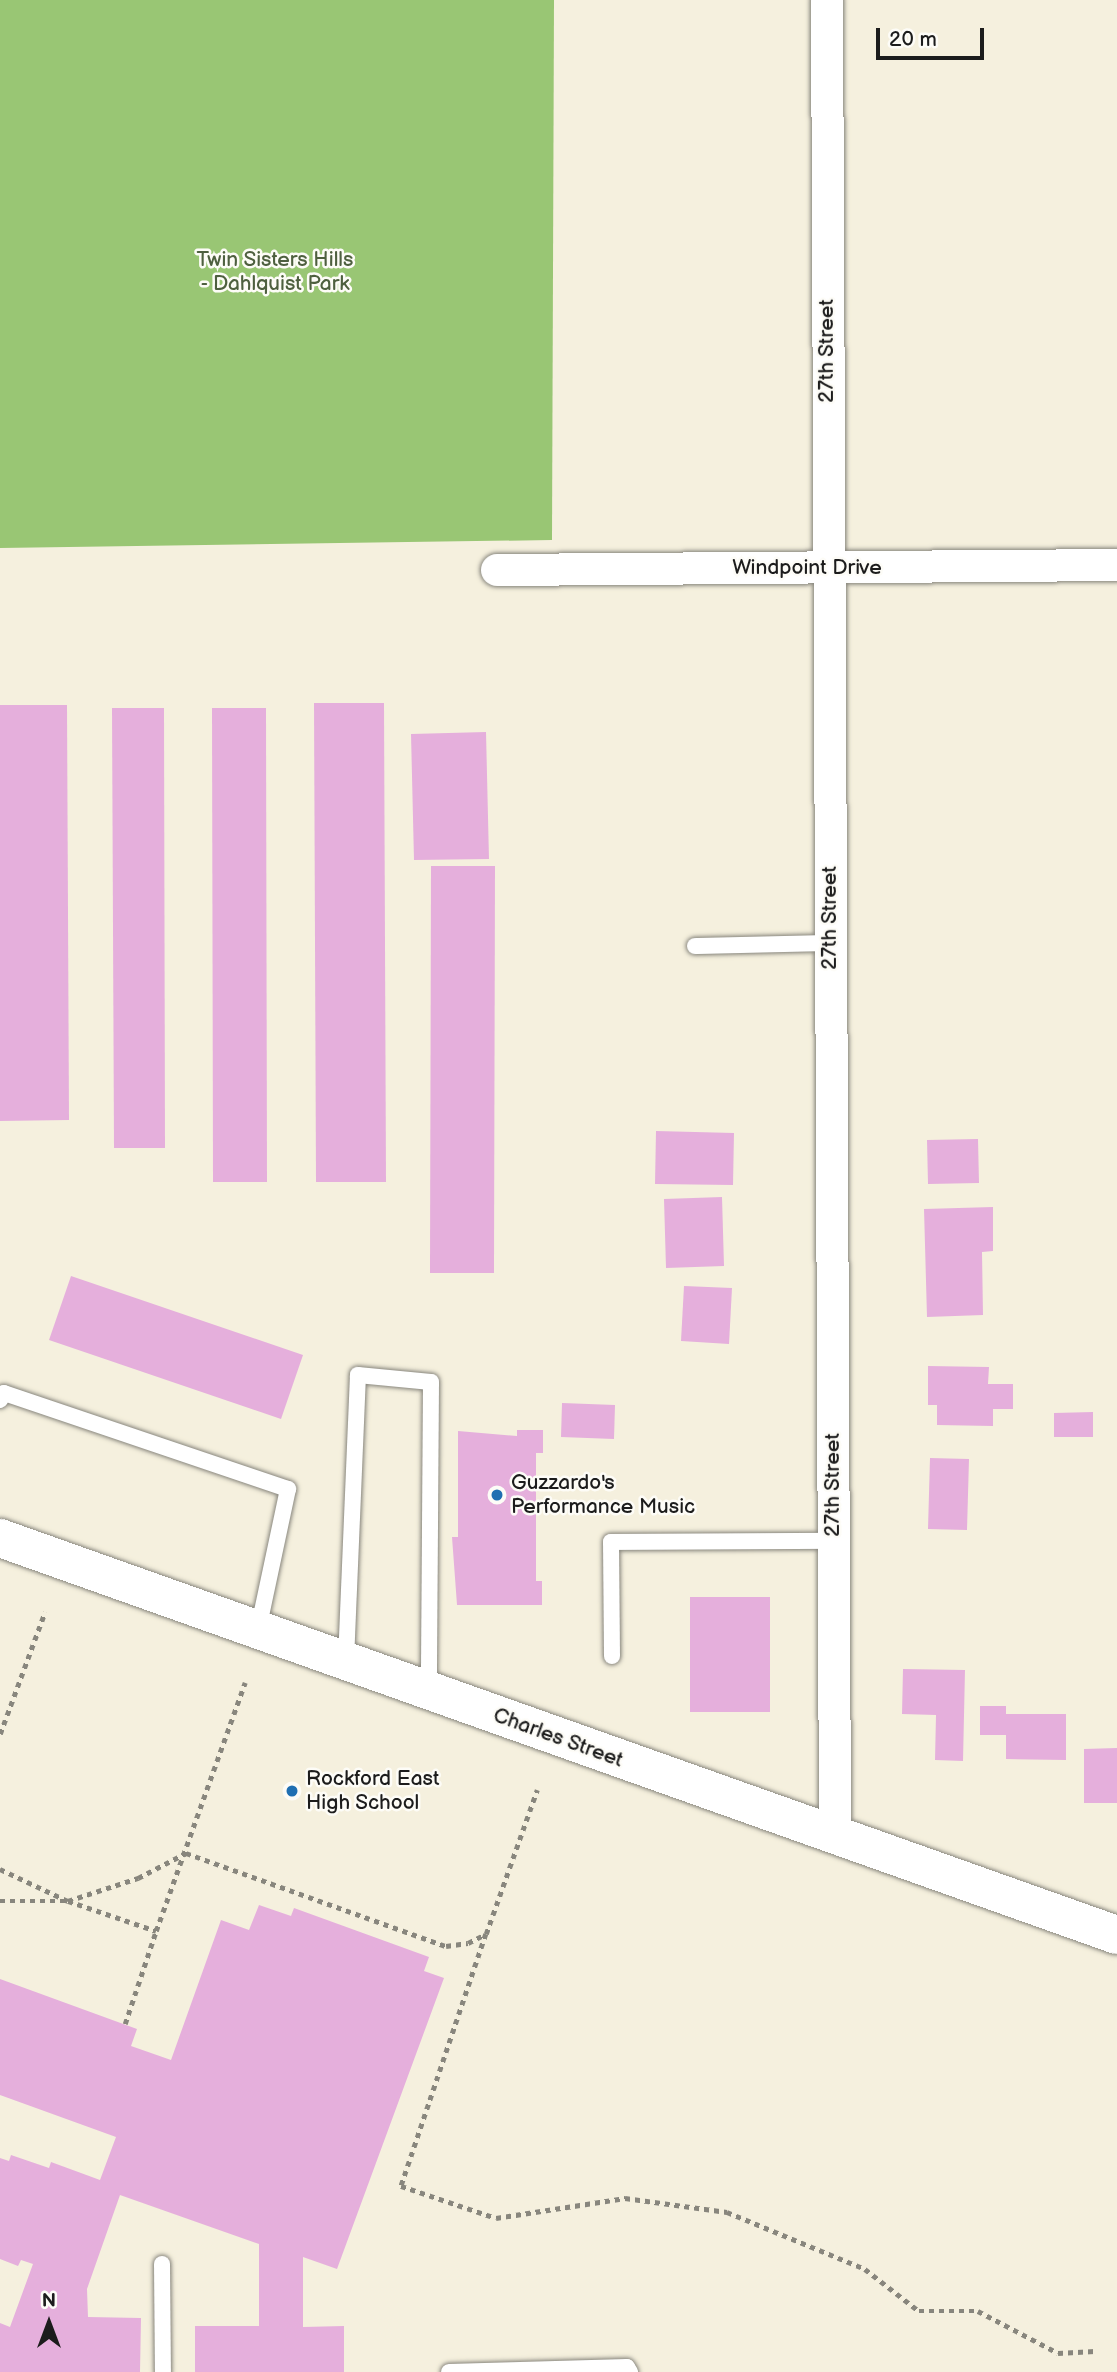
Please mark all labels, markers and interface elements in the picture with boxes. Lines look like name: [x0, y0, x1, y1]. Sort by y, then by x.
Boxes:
scale bar: [879, 14, 988, 58]
text: 20 m: [889, 27, 937, 52]
park label: Twin Sisters Hills - Dahlquist Park: [196, 247, 354, 297]
street label: 27th Street: [814, 299, 840, 403]
street label: Windpoint Drive: [732, 555, 882, 581]
street label: 27th Street: [817, 866, 843, 970]
street label: 27th Street: [820, 1433, 846, 1537]
place label: Guzzardo's Performance Music: [511, 1470, 695, 1520]
marker: Guzzardo's Performance Music: [489, 1487, 505, 1503]
street label: Charles Street: [489, 1703, 627, 1773]
place label: Rockford East High School: [306, 1766, 439, 1816]
marker: Rockford East High School: [284, 1783, 300, 1799]
north arrow: [14, 2288, 84, 2358]
text: N: [42, 2290, 56, 2313]

